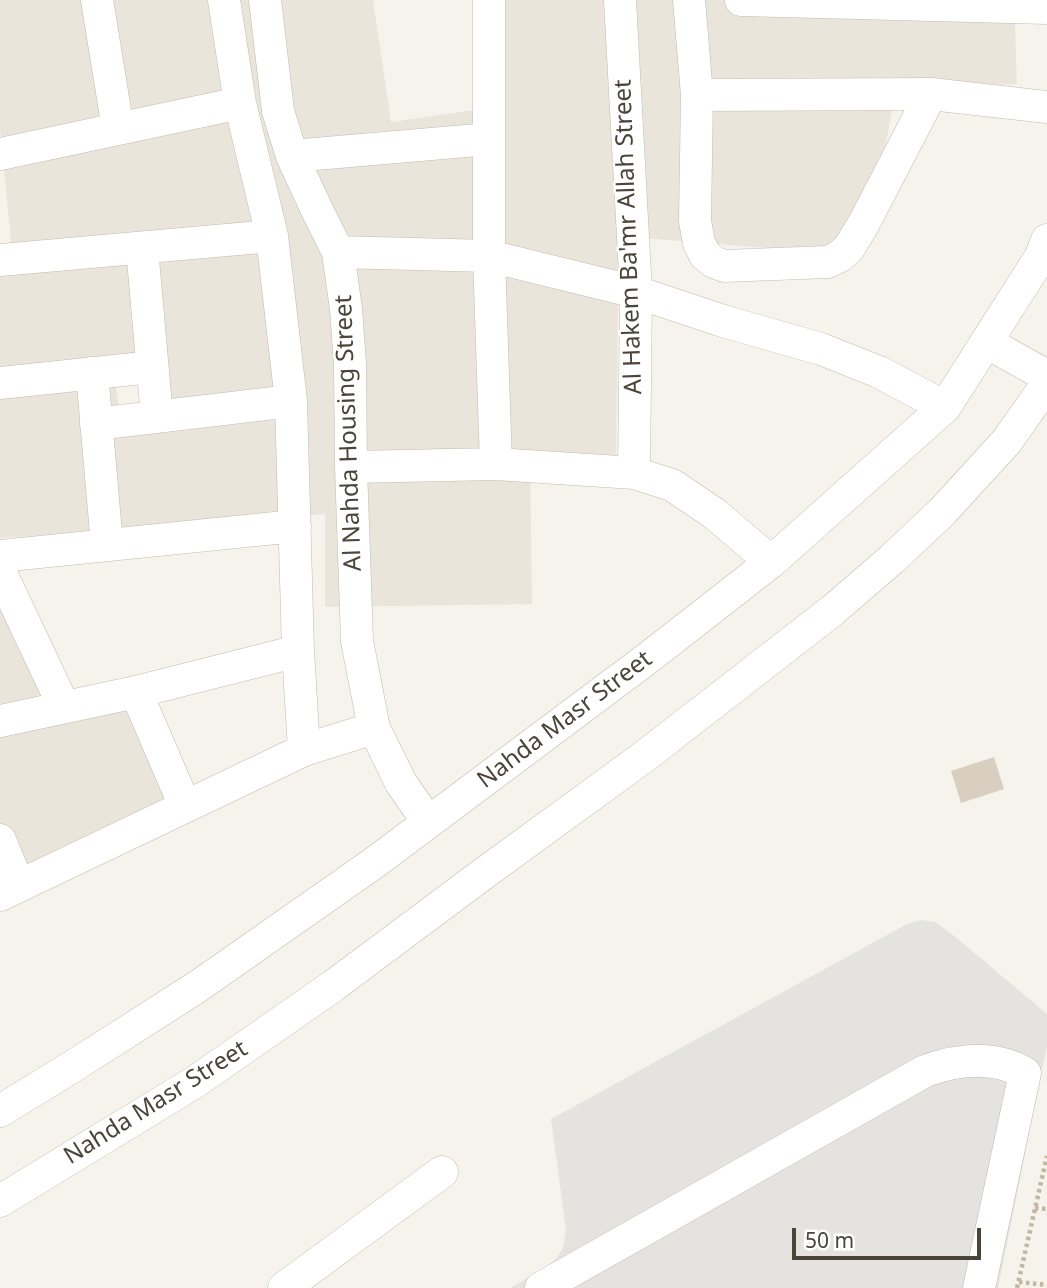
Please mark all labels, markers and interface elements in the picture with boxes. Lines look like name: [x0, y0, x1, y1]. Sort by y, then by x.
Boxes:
street label: Al Hakem Ba'mr Allah Street: [609, 79, 649, 395]
street label: Al Nahda Housing Street: [330, 294, 368, 572]
street label: Nahda Masr Street: [472, 645, 658, 795]
street label: Nahda Masr Street: [59, 1035, 253, 1171]
scale bar: [795, 1214, 984, 1258]
text: 50 m: [805, 1226, 854, 1254]

